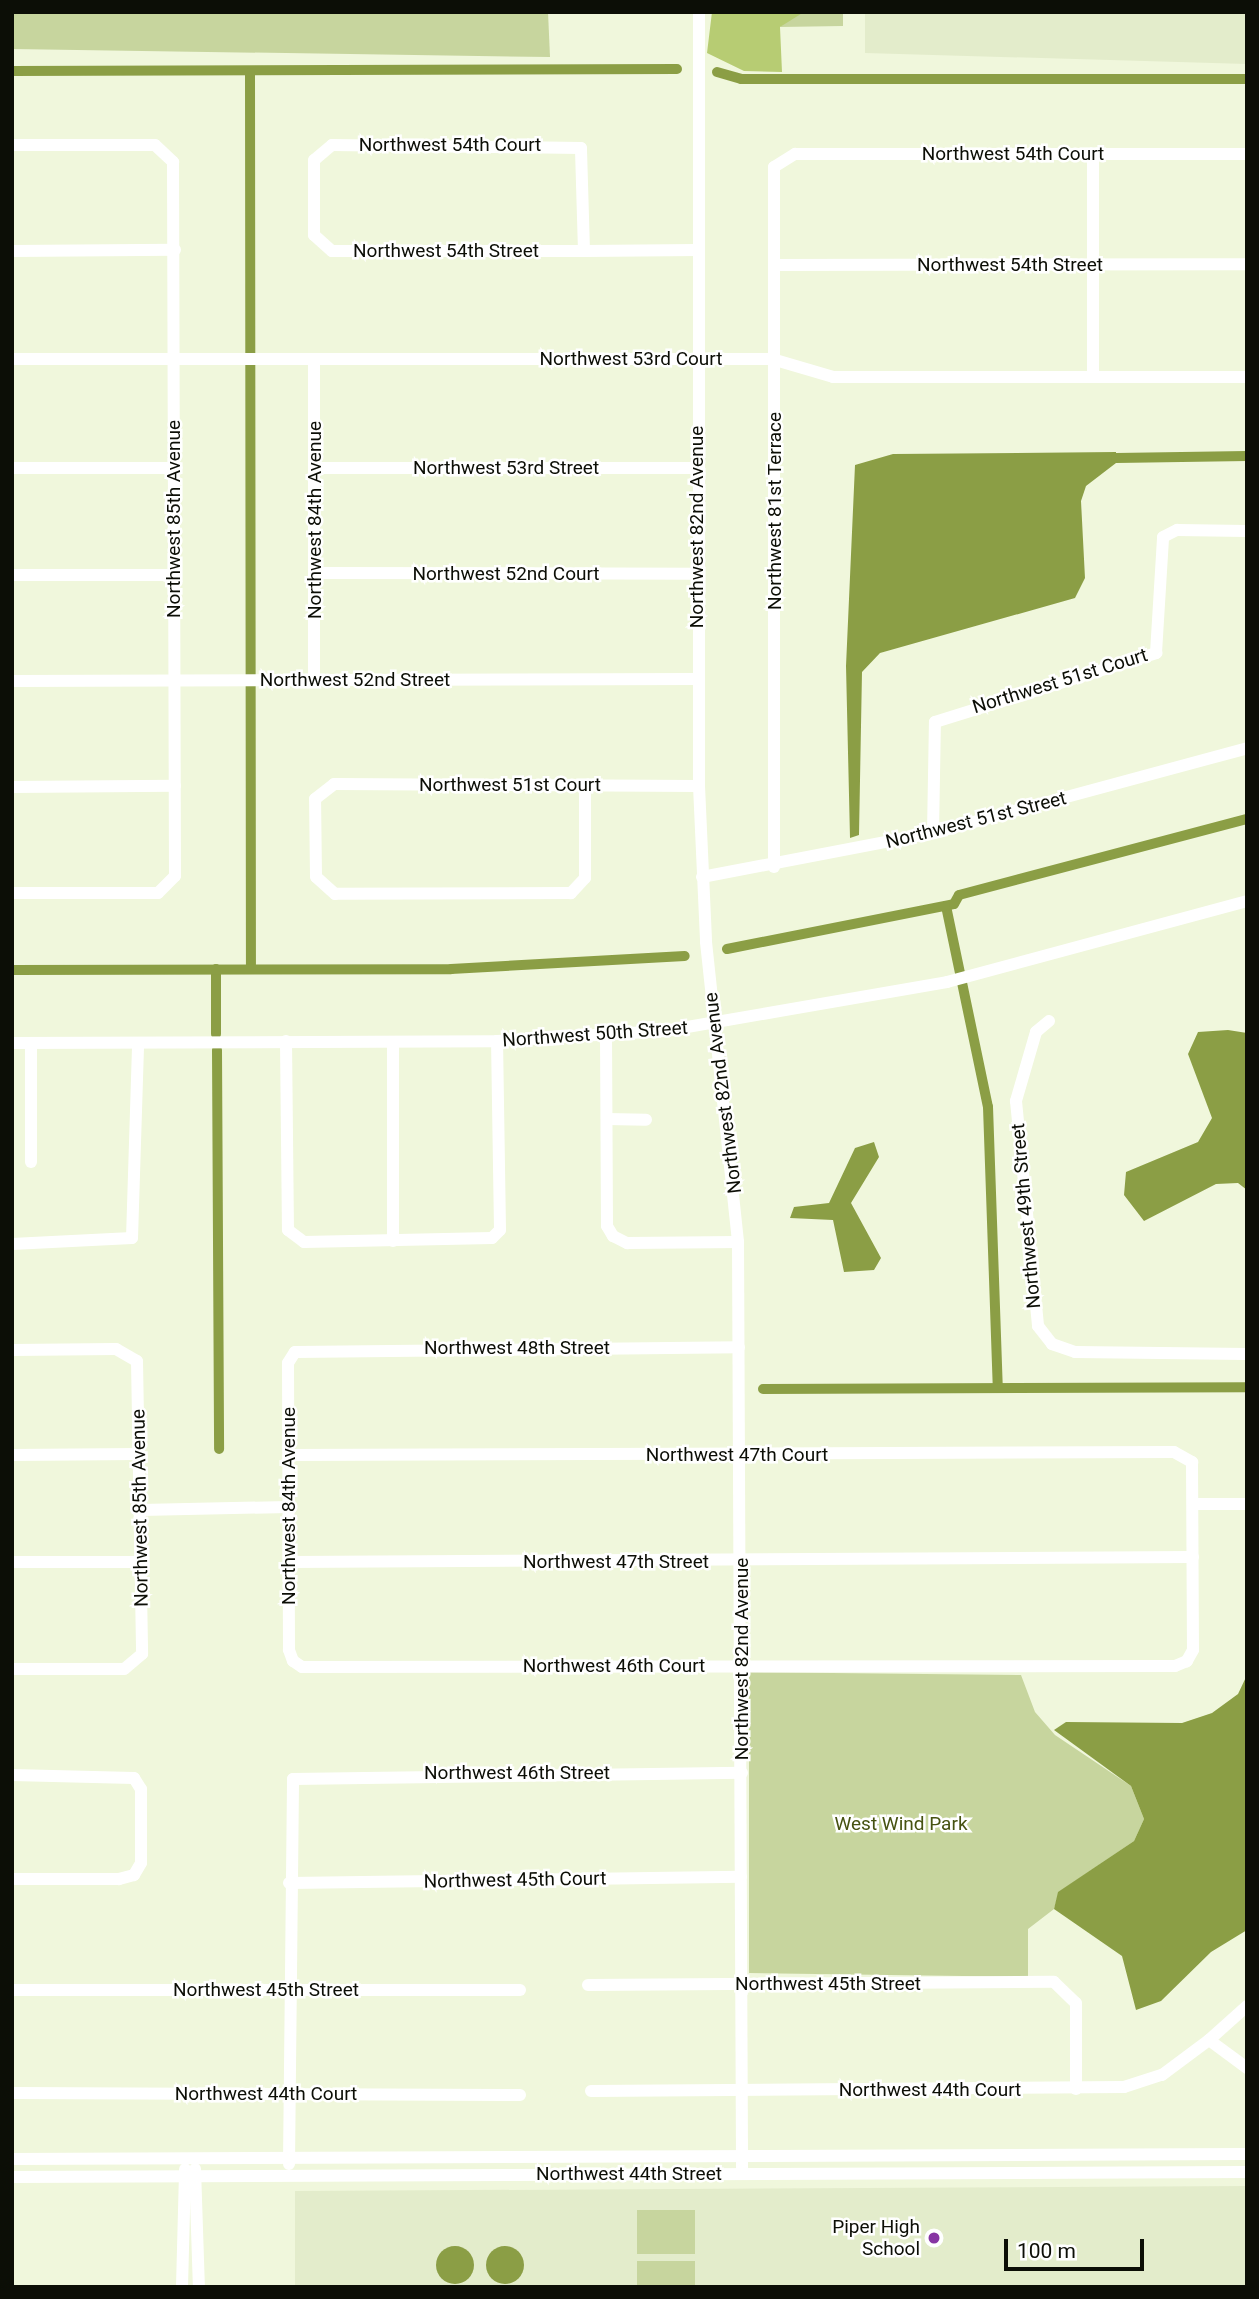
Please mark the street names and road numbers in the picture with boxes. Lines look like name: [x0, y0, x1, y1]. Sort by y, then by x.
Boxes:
street label: Northwest 54th Court: [359, 134, 541, 156]
street label: Northwest 54th Court: [922, 143, 1104, 165]
street label: Northwest 54th Street: [353, 240, 539, 262]
street label: Northwest 54th Street: [917, 254, 1103, 276]
street label: Northwest 53rd Court: [540, 348, 722, 370]
street label: Northwest 81st Terrace: [764, 412, 786, 610]
street label: Northwest 85th Avenue: [163, 420, 185, 618]
street label: Northwest 84th Avenue: [304, 421, 326, 619]
street label: Northwest 82nd Avenue: [686, 426, 708, 628]
street label: Northwest 53rd Street: [413, 457, 599, 479]
street label: Northwest 52nd Court: [412, 563, 600, 585]
street label: Northwest 51st Court: [970, 644, 1150, 718]
street label: Northwest 52nd Street: [260, 669, 450, 691]
street label: Northwest 51st Court: [419, 774, 601, 796]
street label: Northwest 51st Street: [883, 787, 1069, 853]
street label: Northwest 82nd Avenue: [699, 991, 747, 1195]
street label: Northwest 50th Street: [501, 1016, 689, 1052]
street label: Northwest 49th Street: [1007, 1122, 1045, 1310]
street label: Northwest 48th Street: [424, 1337, 610, 1359]
street label: Northwest 84th Avenue: [278, 1407, 300, 1605]
street label: Northwest 85th Avenue: [127, 1409, 153, 1607]
street label: Northwest 47th Court: [646, 1444, 828, 1466]
street label: Northwest 47th Street: [523, 1551, 709, 1573]
street label: Northwest 82nd Avenue: [731, 1558, 753, 1760]
street label: Northwest 46th Court: [523, 1655, 705, 1677]
street label: Northwest 46th Street: [424, 1762, 610, 1784]
street label: Northwest 45th Court: [424, 1867, 606, 1893]
street label: Northwest 45th Street: [735, 1973, 921, 1995]
street label: Northwest 45th Street: [173, 1979, 359, 2001]
street label: Northwest 44th Court: [839, 2079, 1021, 2101]
street label: Northwest 44th Court: [175, 2083, 357, 2105]
street label: Northwest 44th Street: [536, 2163, 722, 2185]

